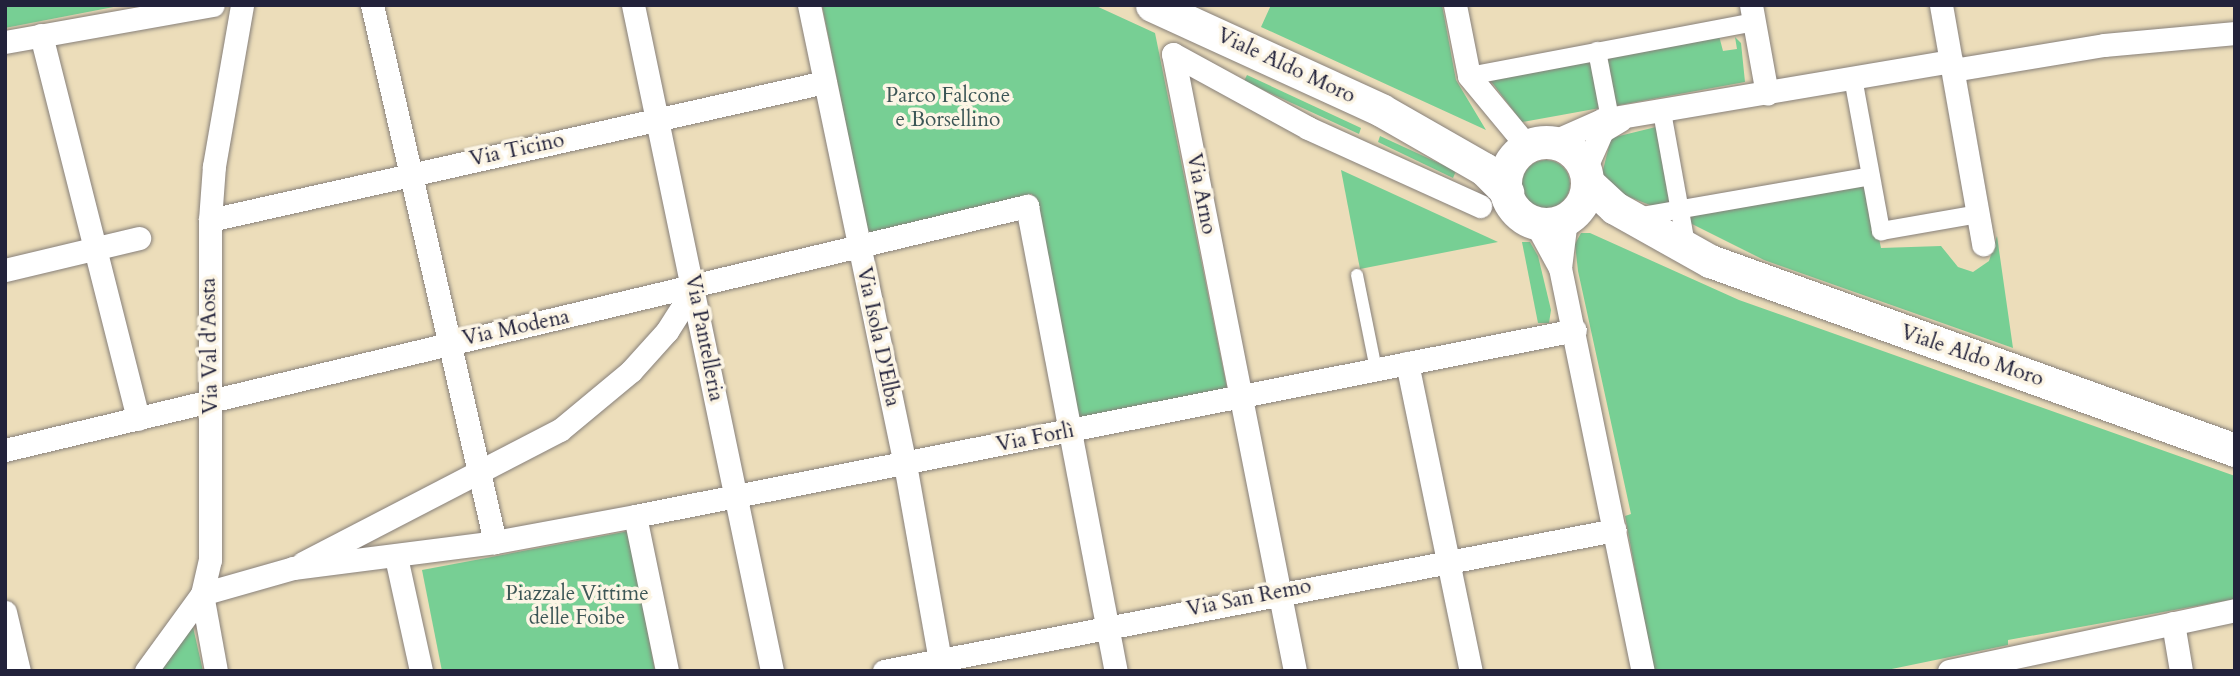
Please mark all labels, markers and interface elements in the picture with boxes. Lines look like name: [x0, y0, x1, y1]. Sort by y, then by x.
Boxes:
street label: Viale Aldo Moro: [1213, 23, 1359, 109]
park label: Parco Falcone e Borsellino: [886, 83, 1010, 133]
street label: Via Ticino: [467, 128, 567, 172]
street label: Via Arno: [1181, 151, 1221, 237]
street label: Via Isola D'Elba: [851, 265, 905, 409]
street label: Via Pantelleria: [679, 273, 729, 403]
street label: Via Val d'Aosta: [196, 278, 224, 414]
street label: Via Modena: [460, 304, 572, 352]
street label: Viale Aldo Moro: [1897, 320, 2047, 392]
street label: Via Forlì: [994, 418, 1076, 458]
street label: Via San Remo: [1185, 574, 1313, 622]
park label: Piazzale Vittime delle Foibe: [505, 581, 649, 631]

